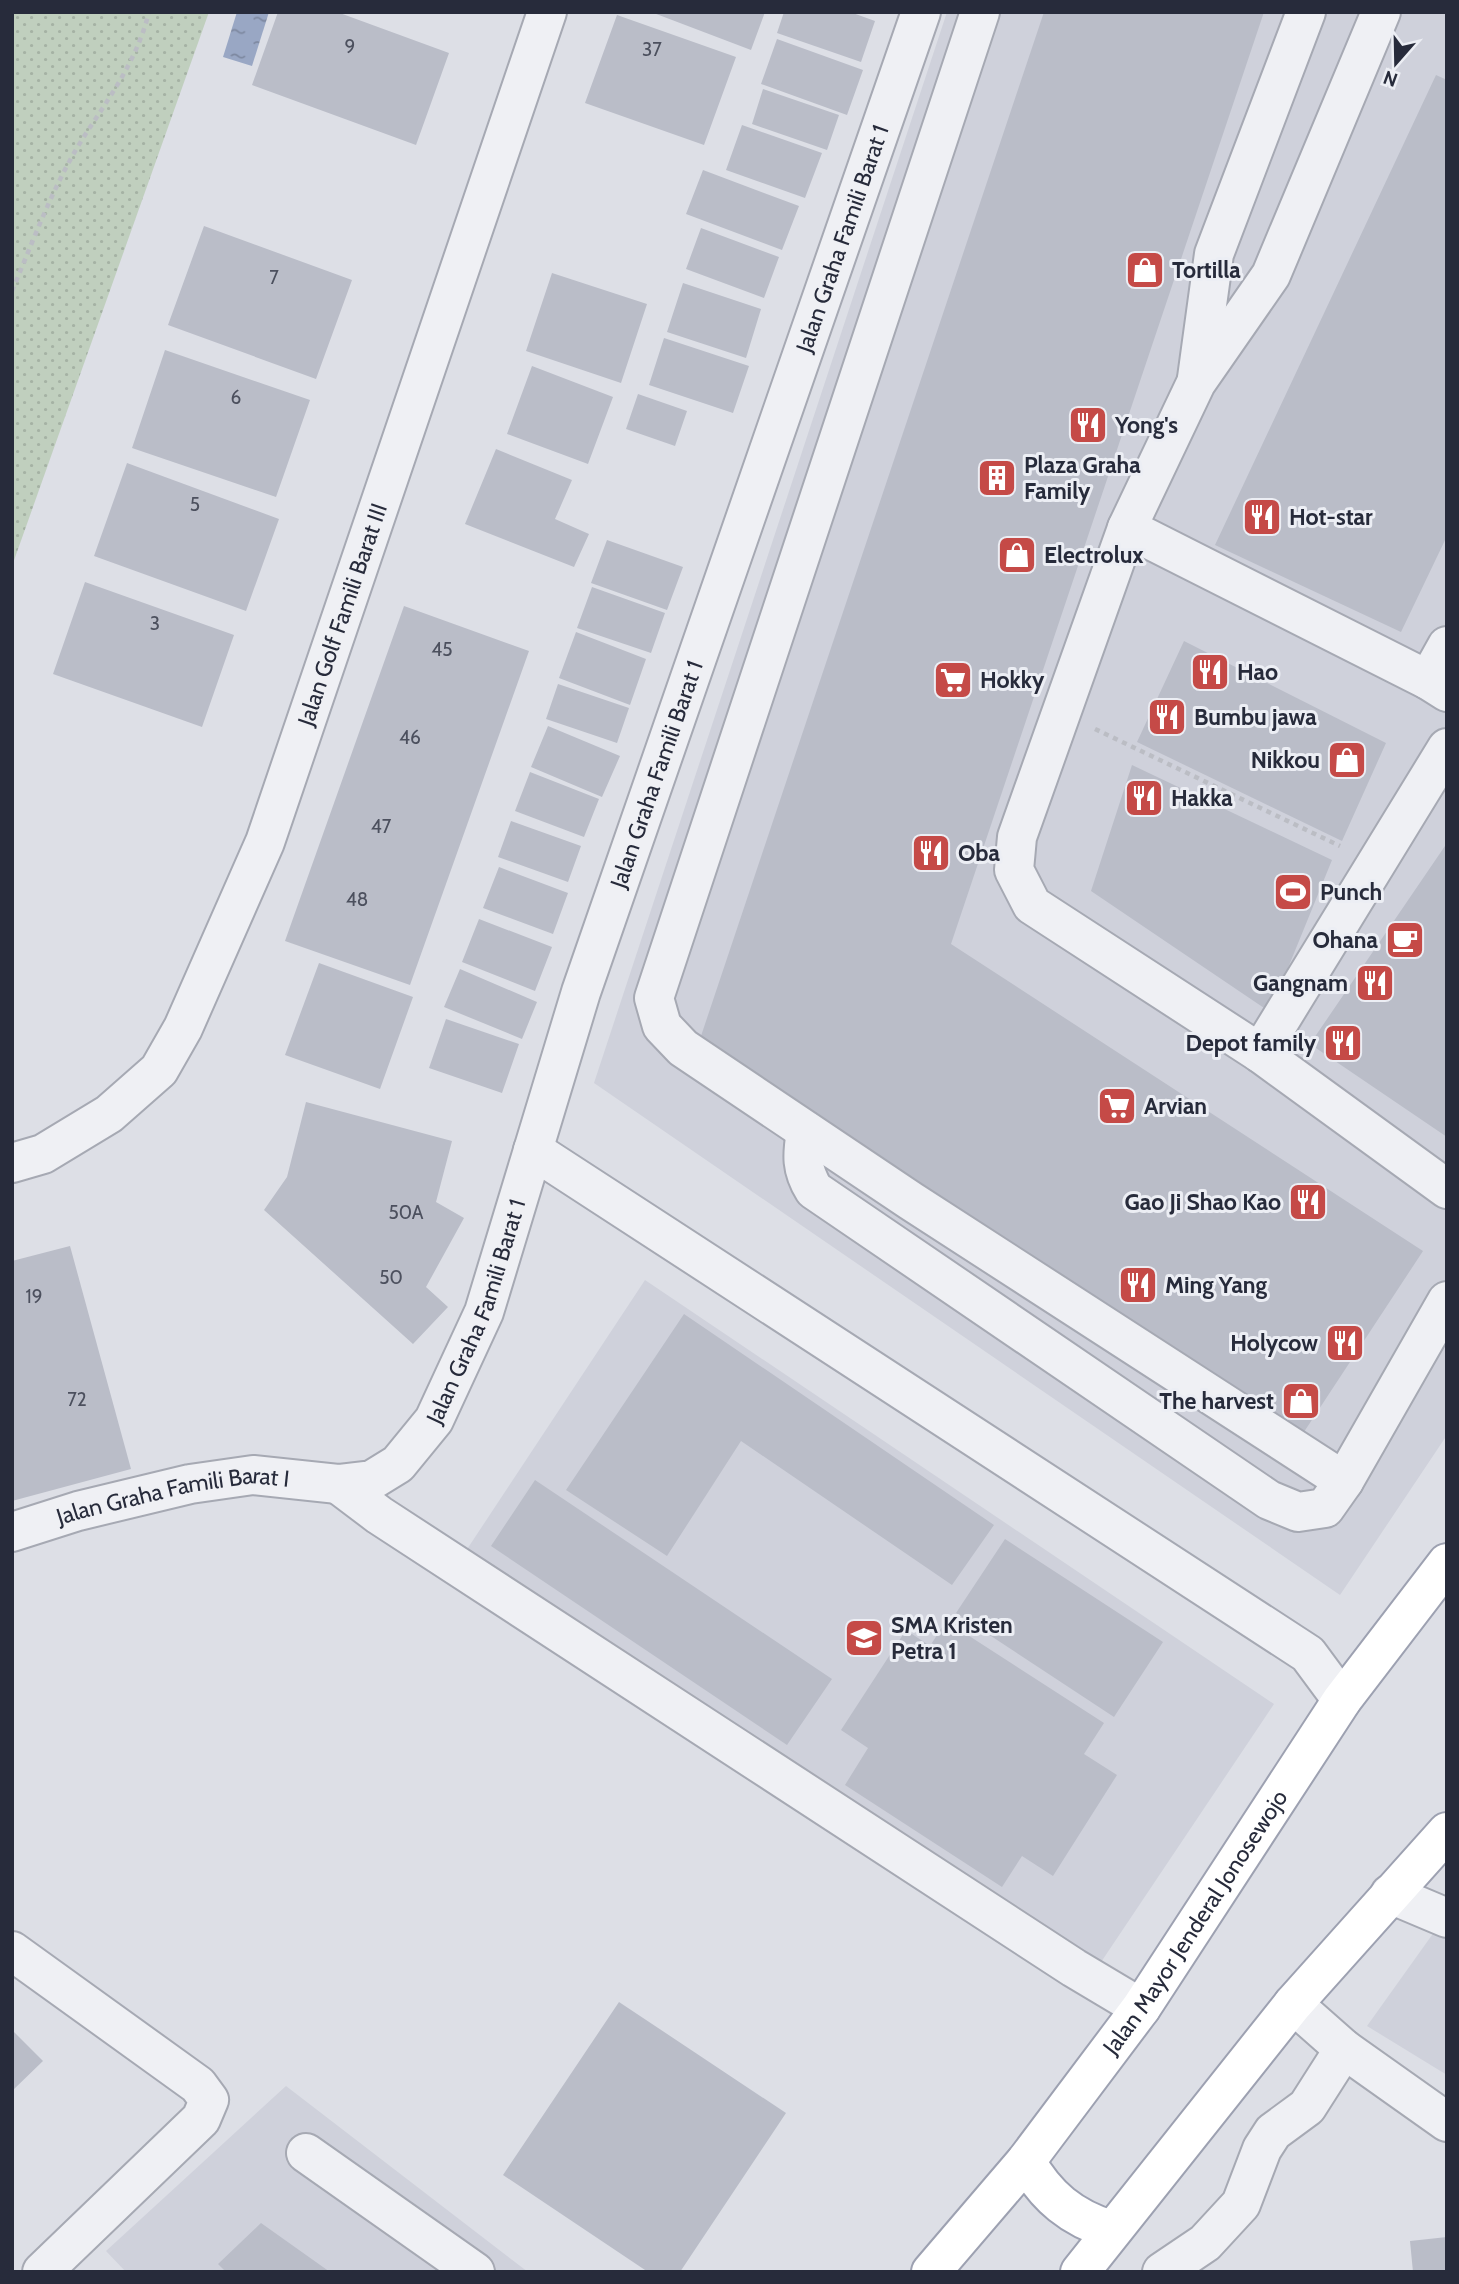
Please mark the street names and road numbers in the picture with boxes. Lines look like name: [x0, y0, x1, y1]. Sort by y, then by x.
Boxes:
street label: Jalan Graha Famili Barat 1: [790, 121, 895, 357]
street label: Jalan Golf Famili Barat III: [291, 500, 393, 730]
street label: Jalan Graha Famili Barat 1: [604, 657, 709, 893]
street label: Jalan Graha Famili Barat 1: [420, 1196, 531, 1429]
street label: Jalan Graha Famili Barat I: [52, 1461, 291, 1531]
street label: Jalan Mayor Jenderal Jonosewojo: [1096, 1785, 1294, 2061]

